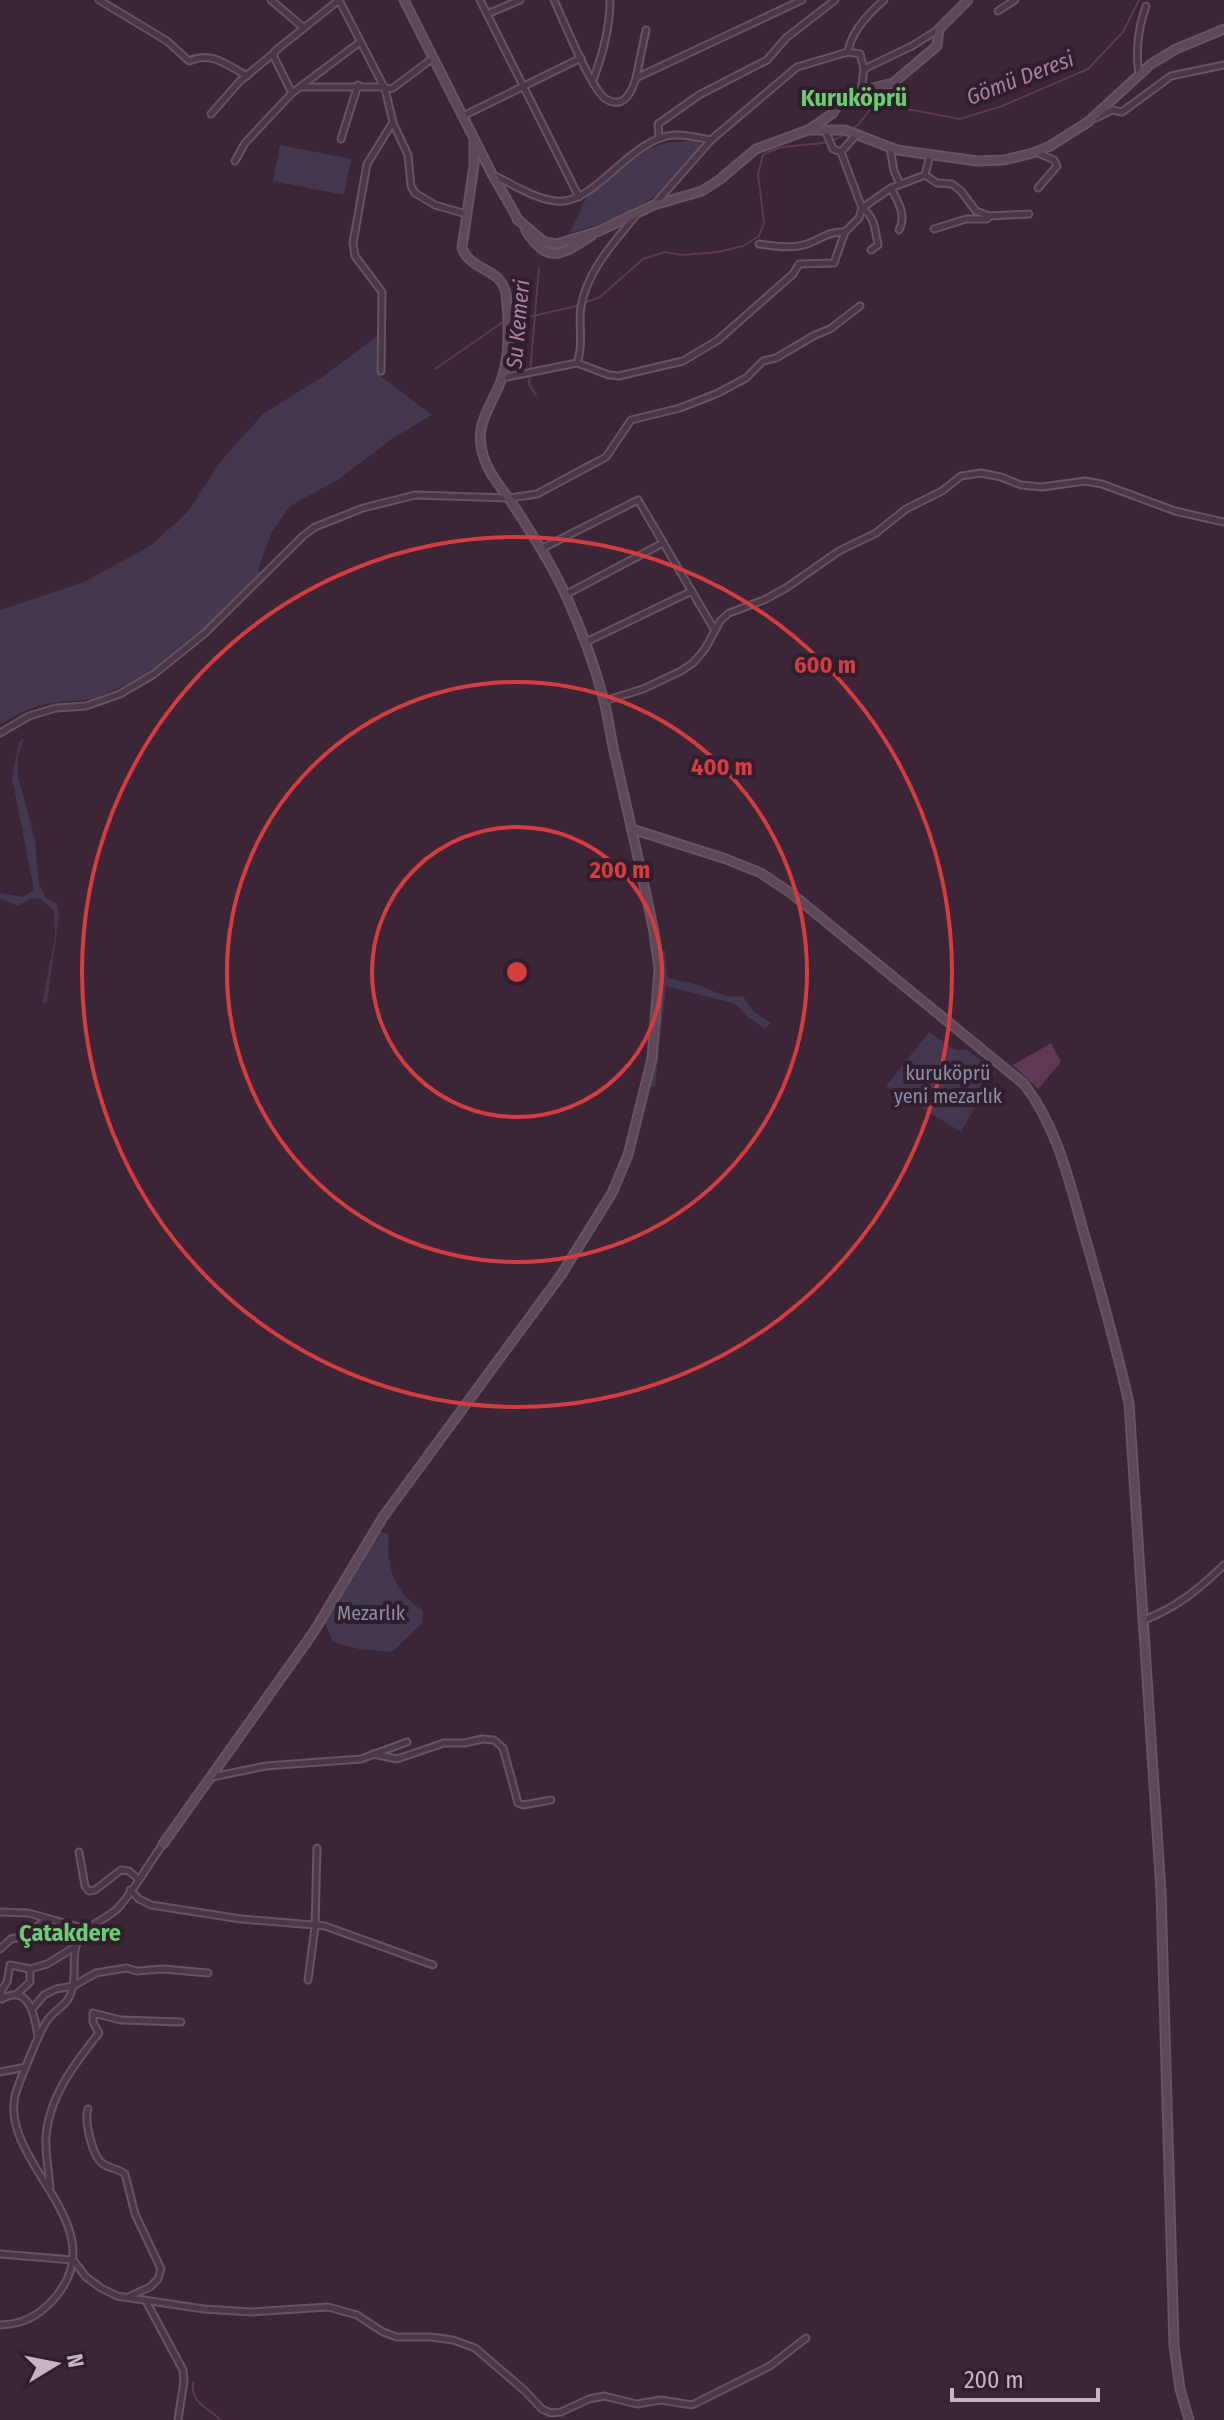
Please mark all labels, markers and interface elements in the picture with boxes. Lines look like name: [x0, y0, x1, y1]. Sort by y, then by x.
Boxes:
water label: Gömü Deresi: [962, 45, 1078, 111]
district label: Kuruköprü: [801, 84, 907, 112]
water label: Su Kemeri: [501, 278, 535, 371]
text: 600 m: [794, 651, 856, 679]
text: 400 m: [691, 753, 753, 781]
text: 200 m: [589, 856, 650, 884]
centre of rings: [503, 958, 531, 986]
park label: kuruköprü yeni mezarlık: [894, 1061, 1003, 1108]
park label: Mezarlık: [337, 1601, 406, 1625]
district label: Çatakdere: [19, 1919, 121, 1948]
north arrow: [16, 2324, 96, 2404]
text: N: [61, 2352, 90, 2369]
scale bar: [952, 2352, 1098, 2402]
text: 200 m: [964, 2366, 1024, 2394]

